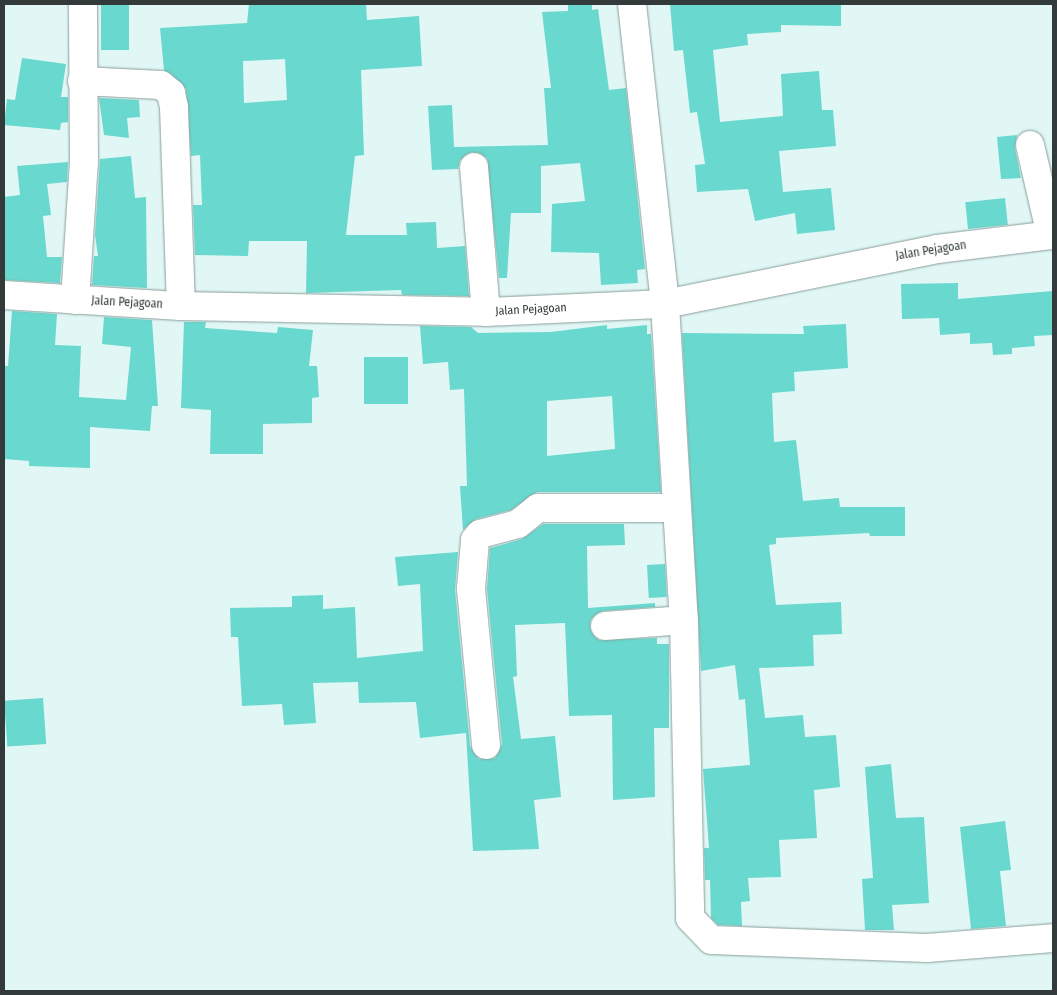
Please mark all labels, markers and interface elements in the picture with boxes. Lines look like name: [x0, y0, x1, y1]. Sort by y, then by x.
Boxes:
street label: Jalan Pejagoan: [894, 238, 968, 264]
street label: Jalan Pejagoan: [91, 294, 163, 312]
street label: Jalan Pejagoan: [495, 301, 567, 319]

